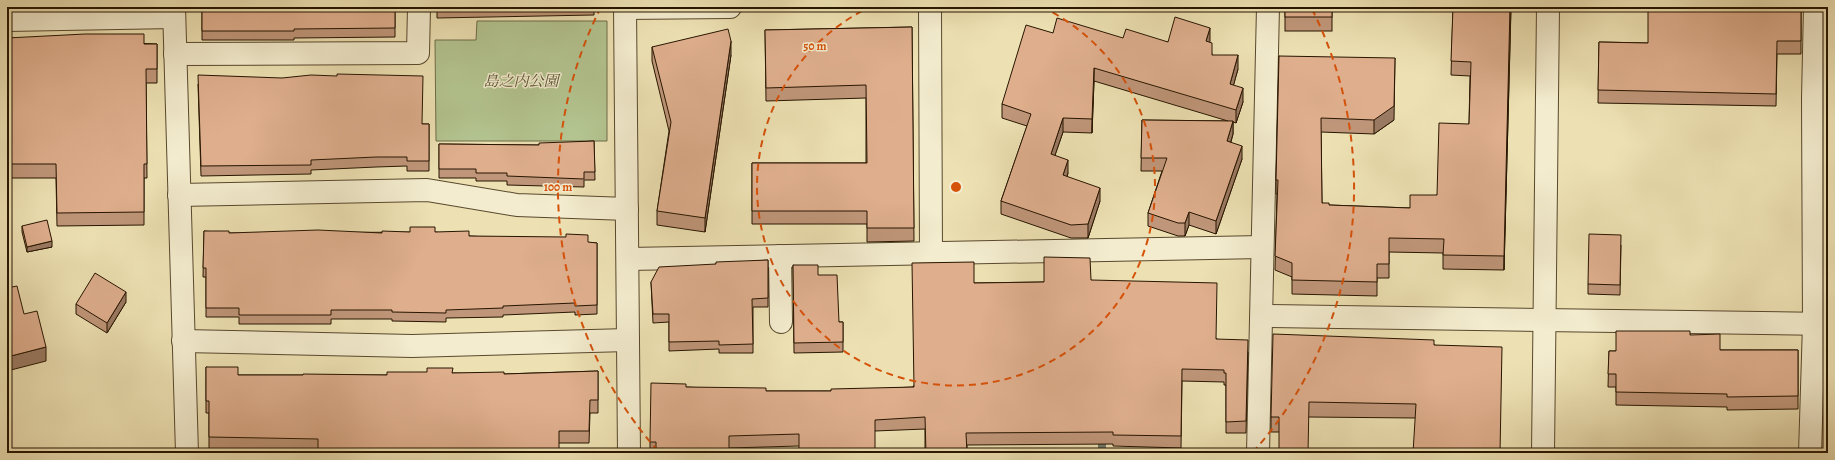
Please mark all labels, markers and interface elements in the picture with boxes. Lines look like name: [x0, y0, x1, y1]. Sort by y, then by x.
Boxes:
text: 50 m: [803, 38, 827, 54]
park label: 島之内公園: [483, 71, 561, 91]
text: 100 m: [544, 179, 572, 195]
centre of rings: [949, 180, 963, 194]

